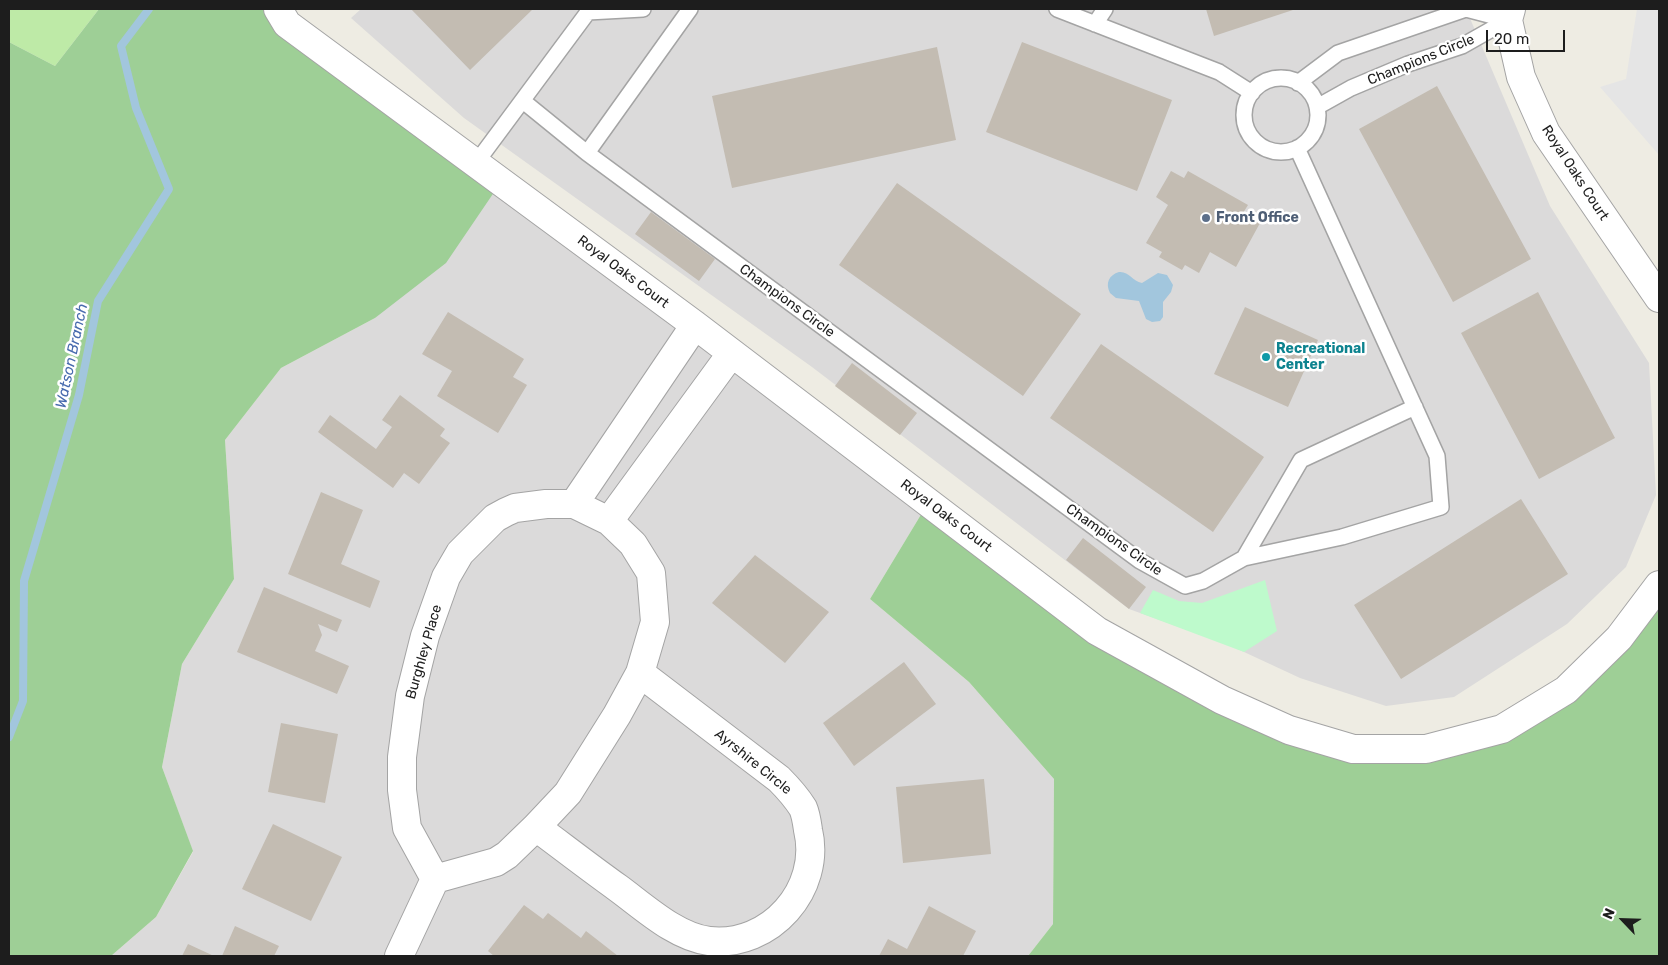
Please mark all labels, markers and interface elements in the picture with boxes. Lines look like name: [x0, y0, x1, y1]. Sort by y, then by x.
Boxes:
scale bar: [1488, 20, 1567, 52]
text: 20 m: [1494, 30, 1529, 48]
street label: Champions Circle: [1365, 31, 1477, 89]
street label: Royal Oaks Court: [1538, 122, 1612, 224]
place label: Front Office: [1216, 210, 1299, 226]
marker: Front Office: [1200, 212, 1212, 224]
street label: Royal Oaks Court: [574, 232, 672, 312]
street label: Champions Circle: [736, 261, 838, 341]
water label: Watson Branch: [52, 302, 92, 410]
place label: Recreational Center: [1276, 341, 1365, 374]
marker: Recreational Center: [1260, 351, 1272, 363]
street label: Royal Oaks Court: [897, 476, 995, 556]
street label: Champions Circle: [1063, 501, 1165, 579]
street label: Burghley Place: [402, 603, 446, 701]
street label: Ayrshire Circle: [711, 726, 795, 798]
north arrow: [1598, 895, 1648, 945]
text: N: [1599, 906, 1619, 922]

